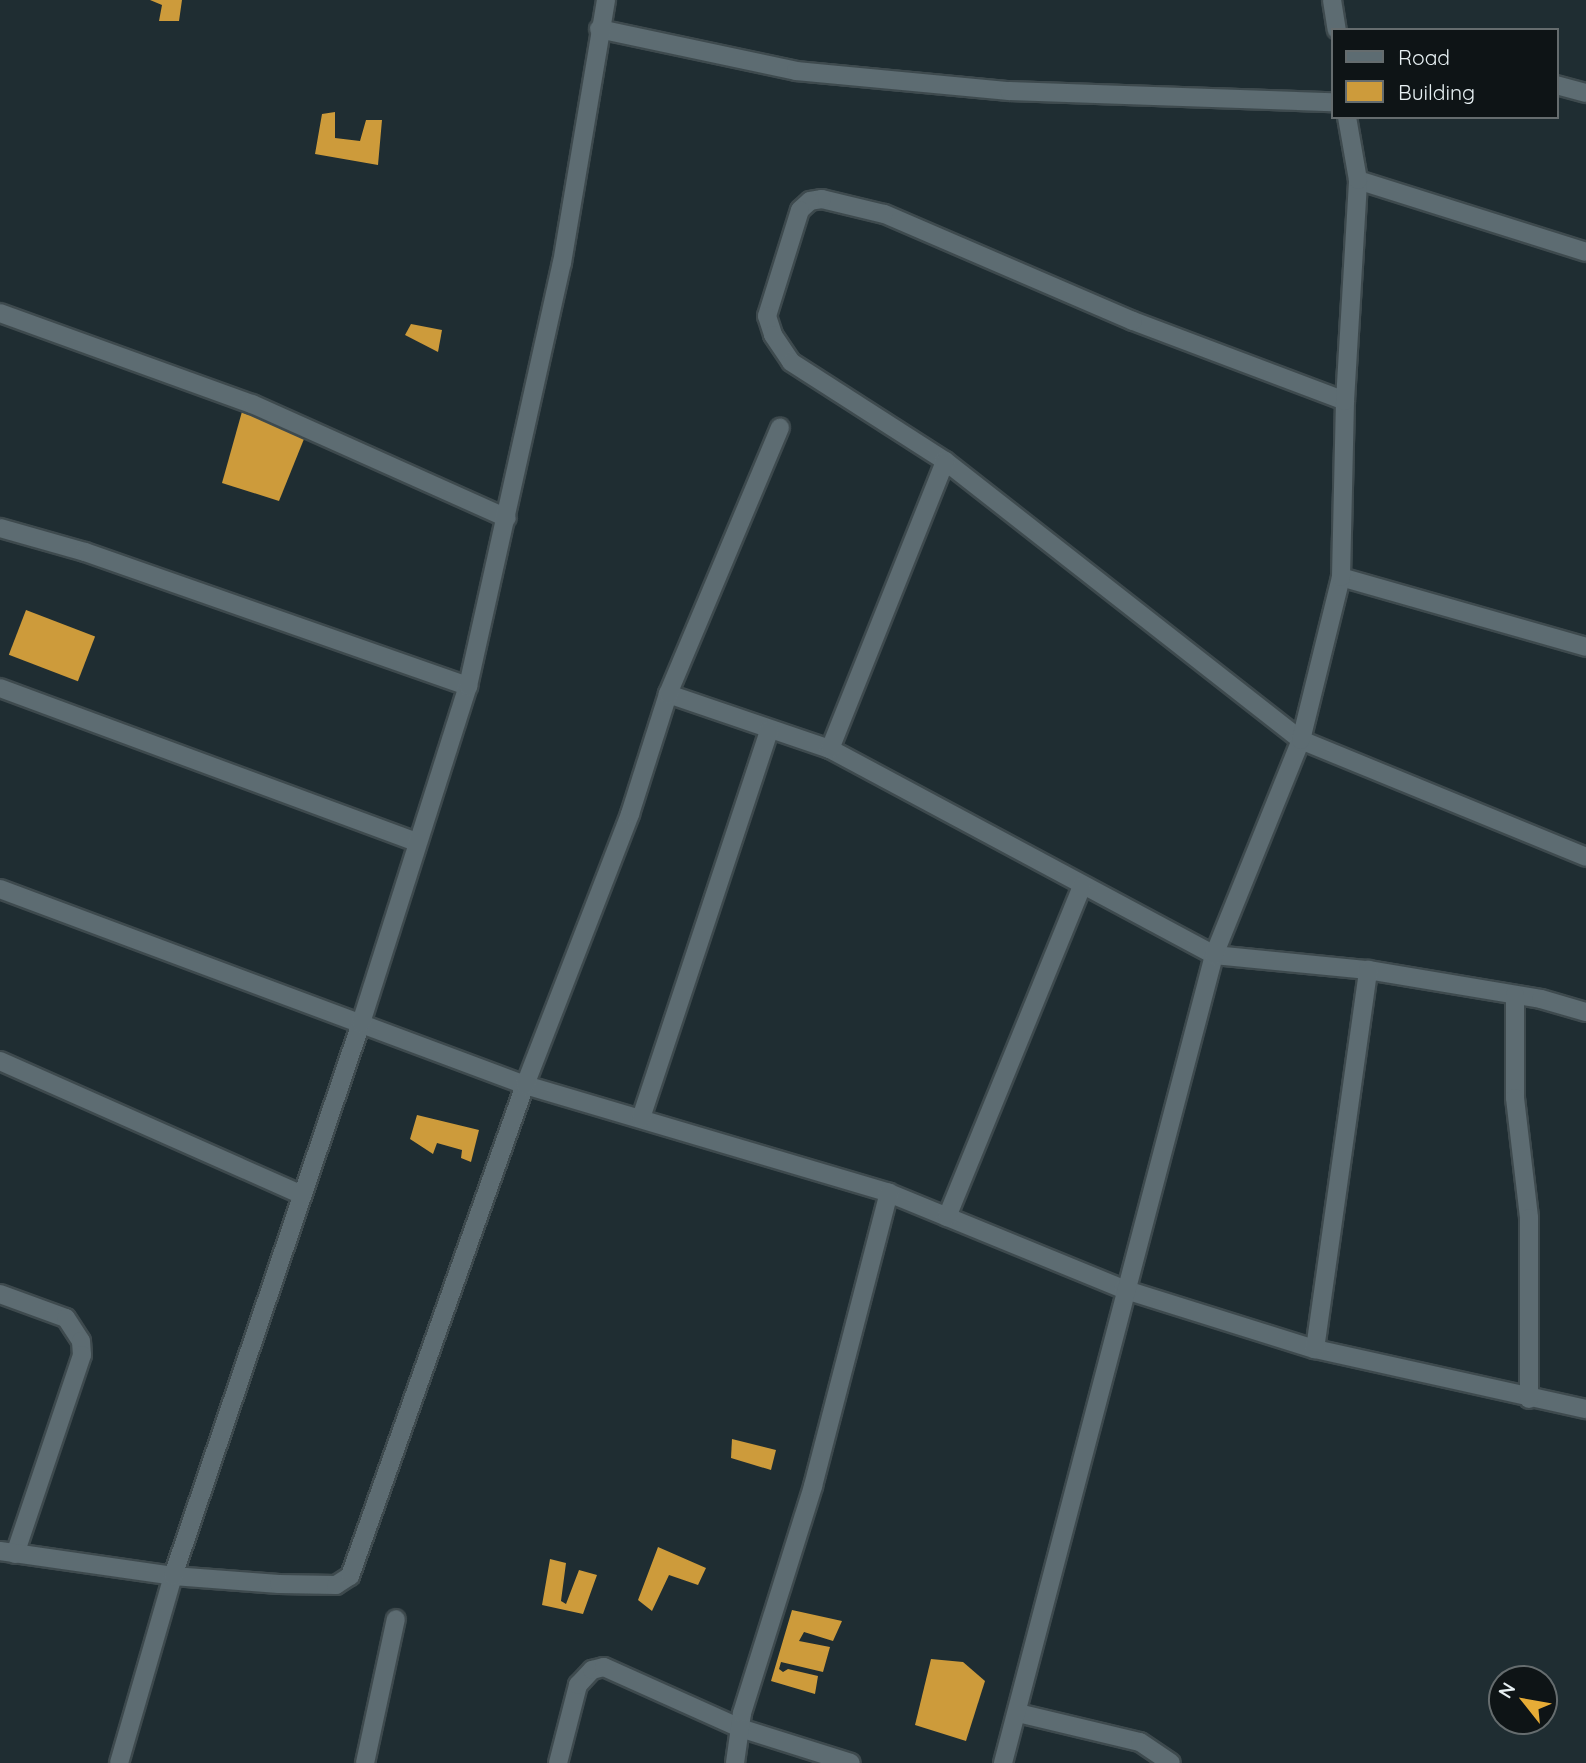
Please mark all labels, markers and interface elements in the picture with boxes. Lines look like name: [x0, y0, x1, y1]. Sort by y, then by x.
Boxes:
legend: [1330, 28, 1558, 119]
text: Road: [1398, 44, 1450, 70]
text: Building: [1398, 79, 1475, 105]
north arrow: [1488, 1665, 1558, 1735]
text: N: [1493, 1678, 1521, 1702]

